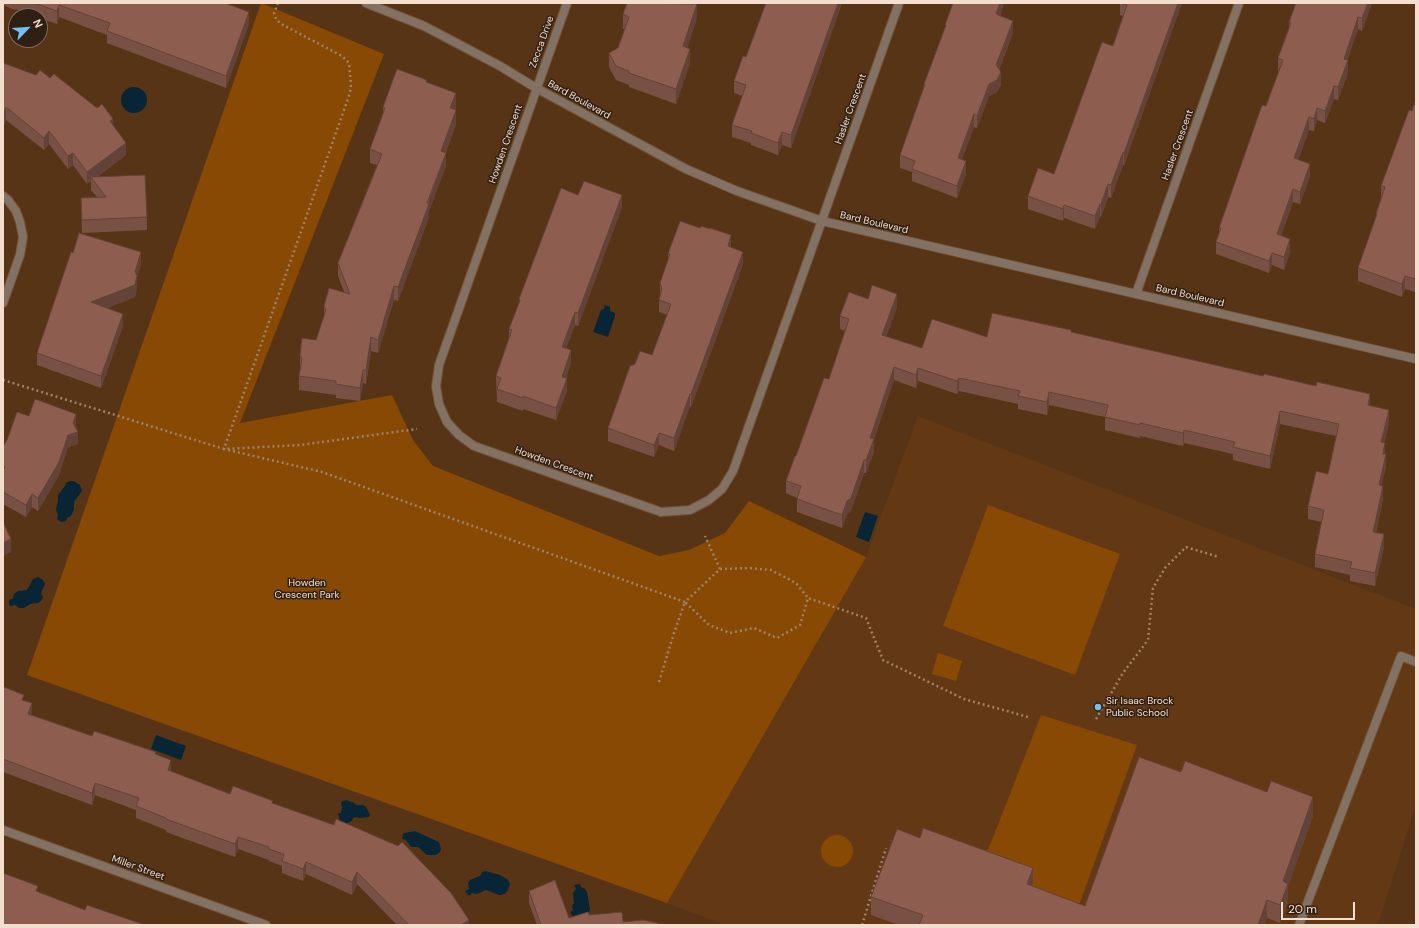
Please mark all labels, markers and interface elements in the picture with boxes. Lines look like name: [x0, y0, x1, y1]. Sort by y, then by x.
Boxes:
north arrow: [8, 8, 48, 48]
street label: Zecca Drive: [527, 14, 557, 70]
text: N: [30, 17, 46, 30]
street label: Hasler Crescent: [833, 72, 869, 146]
street label: Bard Boulevard: [546, 78, 612, 122]
street label: Howden Crescent: [487, 103, 525, 185]
street label: Hasler Crescent: [1160, 108, 1196, 182]
street label: Bard Boulevard: [839, 209, 909, 237]
street label: Bard Boulevard: [1155, 282, 1225, 310]
street label: Howden Crescent: [513, 444, 595, 484]
park label: Howden Crescent Park: [275, 577, 339, 600]
place label: Sir Isaac Brock Public School: [1106, 695, 1173, 718]
marker: Sir Isaac Brock Public School: [1093, 702, 1103, 712]
street label: Miller Street: [110, 853, 166, 883]
scale bar: [1283, 894, 1357, 920]
text: 20 m: [1288, 901, 1317, 917]

